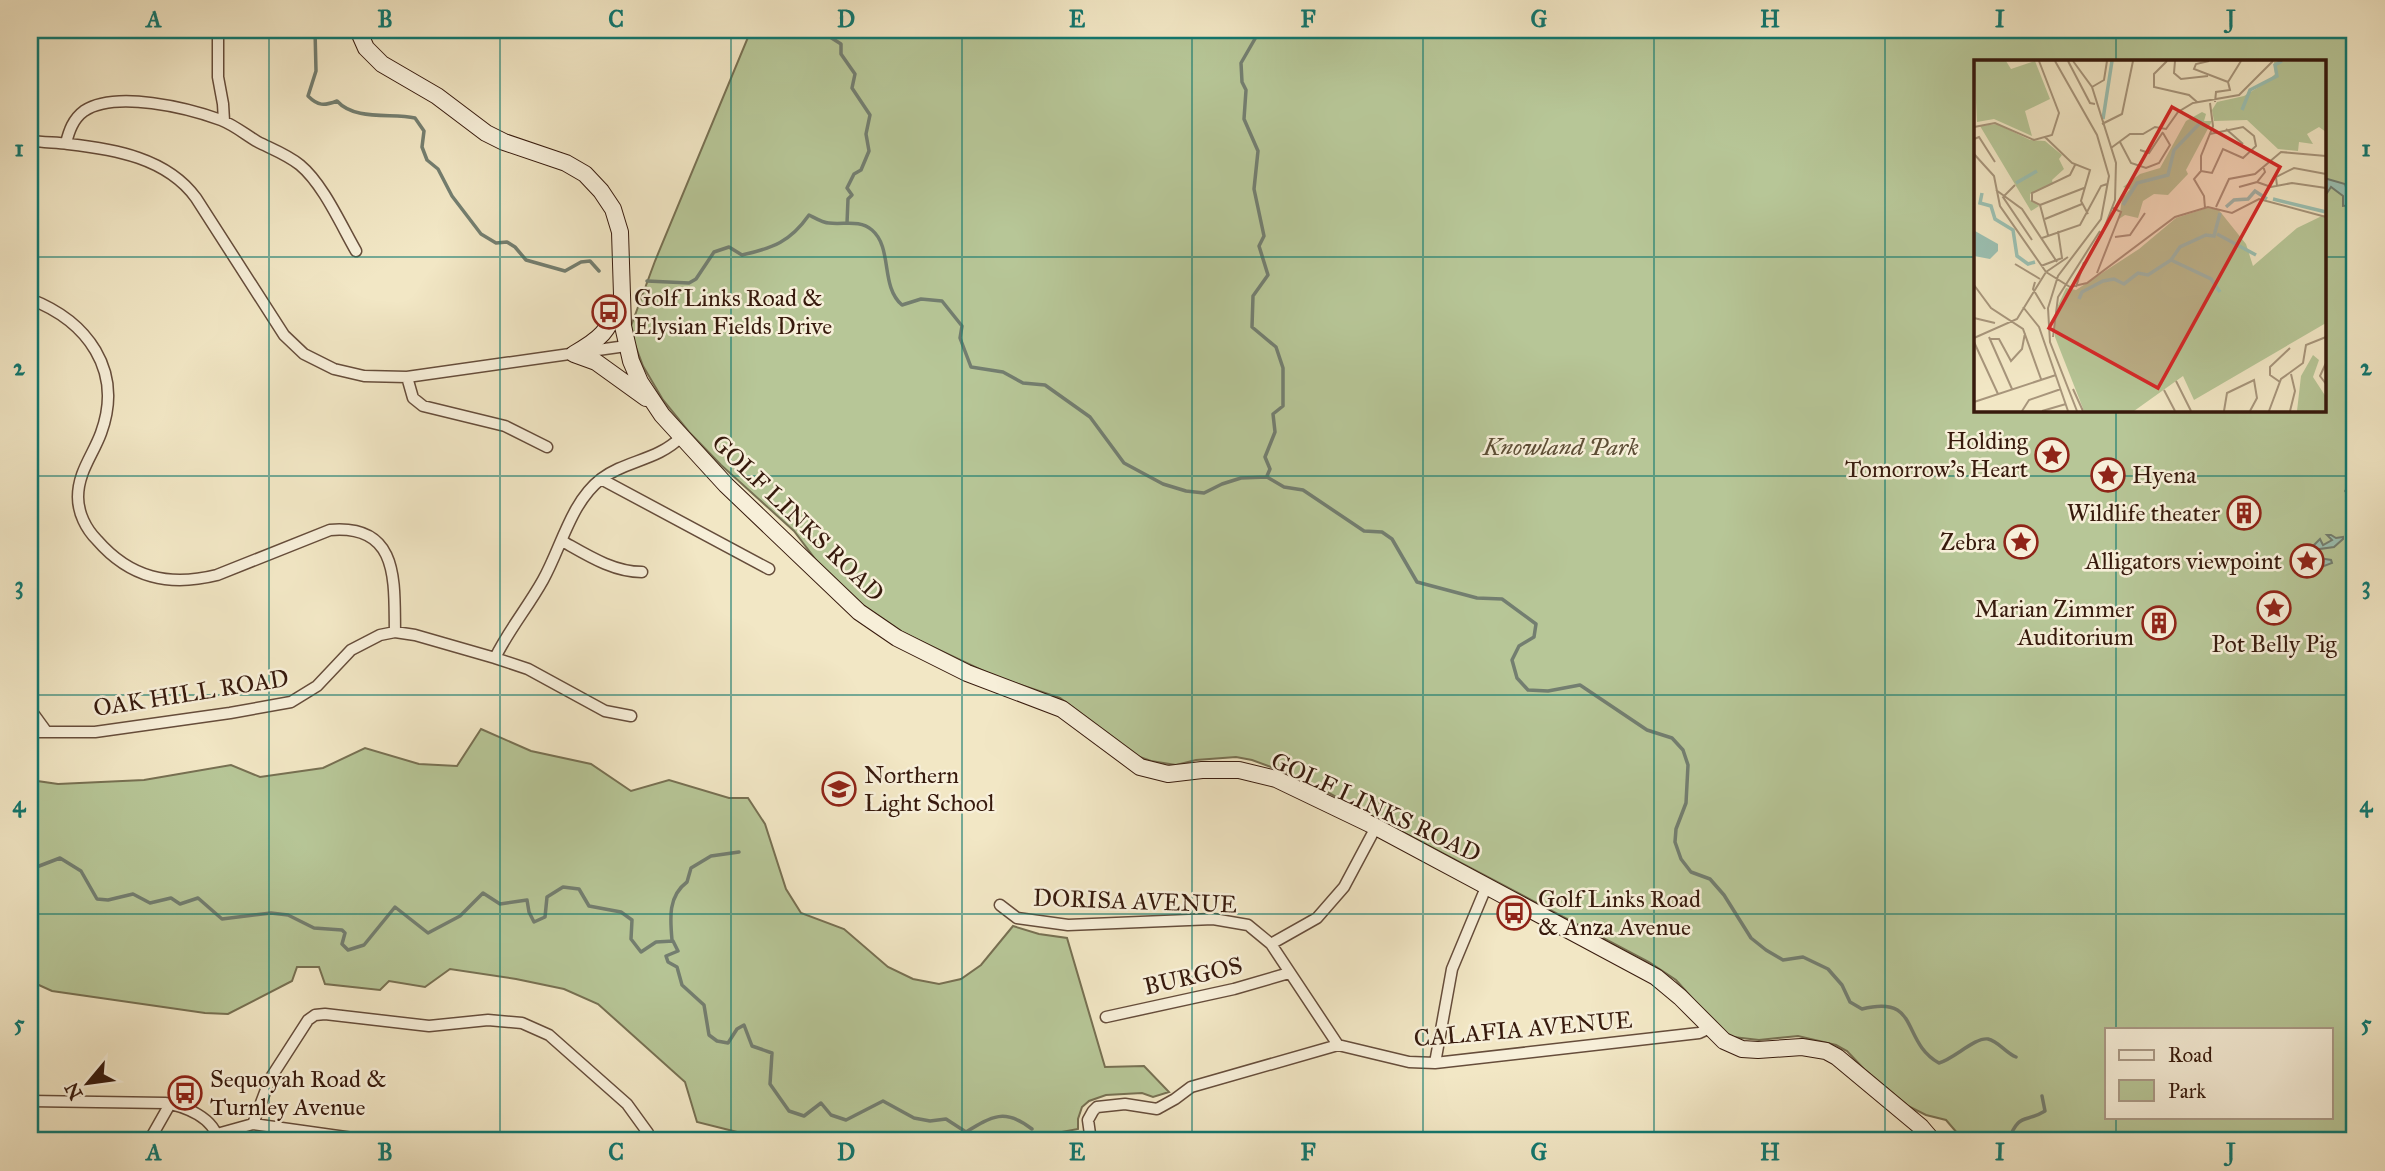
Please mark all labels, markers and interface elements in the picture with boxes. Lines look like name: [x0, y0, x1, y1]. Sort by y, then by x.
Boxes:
text: A: [144, 5, 162, 33]
text: B: [377, 5, 393, 33]
text: C: [608, 5, 624, 33]
text: D: [837, 5, 855, 33]
text: E: [1069, 5, 1086, 33]
text: F: [1300, 5, 1316, 33]
text: G: [1531, 5, 1548, 33]
text: H: [1760, 5, 1780, 33]
text: I: [1995, 5, 2005, 33]
text: J: [2223, 5, 2236, 34]
inset map: [1974, 60, 2326, 411]
text: 1: [14, 134, 24, 162]
text: 1: [2361, 134, 2371, 162]
place label: Golf Links Road & Elysian Fields Drive: [634, 283, 832, 341]
bus stop icon: Golf Links Road & Elysian Fields Drive: [590, 293, 628, 331]
text: 2: [13, 353, 25, 381]
text: 2: [2360, 353, 2372, 381]
place label: Holding Tomorrow's Heart: [1845, 426, 2029, 484]
street label: GOLF LINKS ROAD: [706, 428, 890, 608]
park label: Knowland Park: [1482, 432, 1639, 462]
place icon: Holding Tomorrow's Heart: [2033, 436, 2071, 474]
place icon: Hyena: [2089, 456, 2127, 494]
place label: Hyena: [2132, 460, 2197, 490]
building icon: Wildlife theater: [2225, 494, 2263, 532]
place label: Wildlife theater: [2067, 498, 2220, 528]
place icon: Zebra: [2002, 523, 2040, 561]
place label: Zebra: [1940, 527, 1997, 557]
place icon: Alligators viewpoint: [2288, 542, 2326, 580]
place label: Alligators viewpoint: [2084, 546, 2283, 576]
text: 3: [14, 571, 24, 600]
text: 3: [2361, 571, 2371, 600]
place icon: Pot Belly Pig: [2255, 589, 2293, 627]
place label: Marian Zimmer Auditorium: [1974, 594, 2134, 652]
building icon: Marian Zimmer Auditorium: [2140, 604, 2178, 642]
place label: Pot Belly Pig: [2211, 629, 2338, 659]
street label: OAK HILL ROAD: [91, 663, 291, 723]
street label: GOLF LINKS ROAD: [1266, 745, 1486, 869]
place label: Northern Light School: [864, 760, 995, 818]
school or university icon: Northern Light School: [820, 770, 858, 808]
text: 4: [13, 790, 27, 818]
text: 4: [2360, 790, 2374, 818]
street label: DORISA AVENUE: [1033, 882, 1237, 920]
place label: Golf Links Road & Anza Avenue: [1538, 884, 1701, 942]
bus stop icon: Golf Links Road & Anza Avenue: [1495, 894, 1533, 932]
street label: BURGOS: [1141, 950, 1245, 1002]
street label: CALAFIA AVENUE: [1413, 1005, 1633, 1053]
text: 5: [14, 1009, 25, 1037]
text: 5: [2361, 1009, 2372, 1037]
legend: [2105, 1028, 2332, 1118]
text: Road: [2168, 1042, 2213, 1068]
north arrow: [52, 1048, 122, 1118]
place label: Sequoyah Road & Turnley Avenue: [210, 1064, 387, 1122]
bus stop icon: Sequoyah Road & Turnley Avenue: [166, 1074, 204, 1112]
text: N: [60, 1078, 88, 1104]
text: Park: [2168, 1078, 2206, 1104]
text: A: [144, 1138, 162, 1166]
text: B: [377, 1138, 393, 1166]
text: C: [608, 1138, 624, 1166]
text: D: [837, 1138, 855, 1166]
text: E: [1069, 1138, 1086, 1166]
text: F: [1300, 1138, 1316, 1166]
text: G: [1531, 1138, 1548, 1166]
text: H: [1760, 1138, 1780, 1166]
text: I: [1995, 1138, 2005, 1166]
text: J: [2223, 1138, 2236, 1167]

